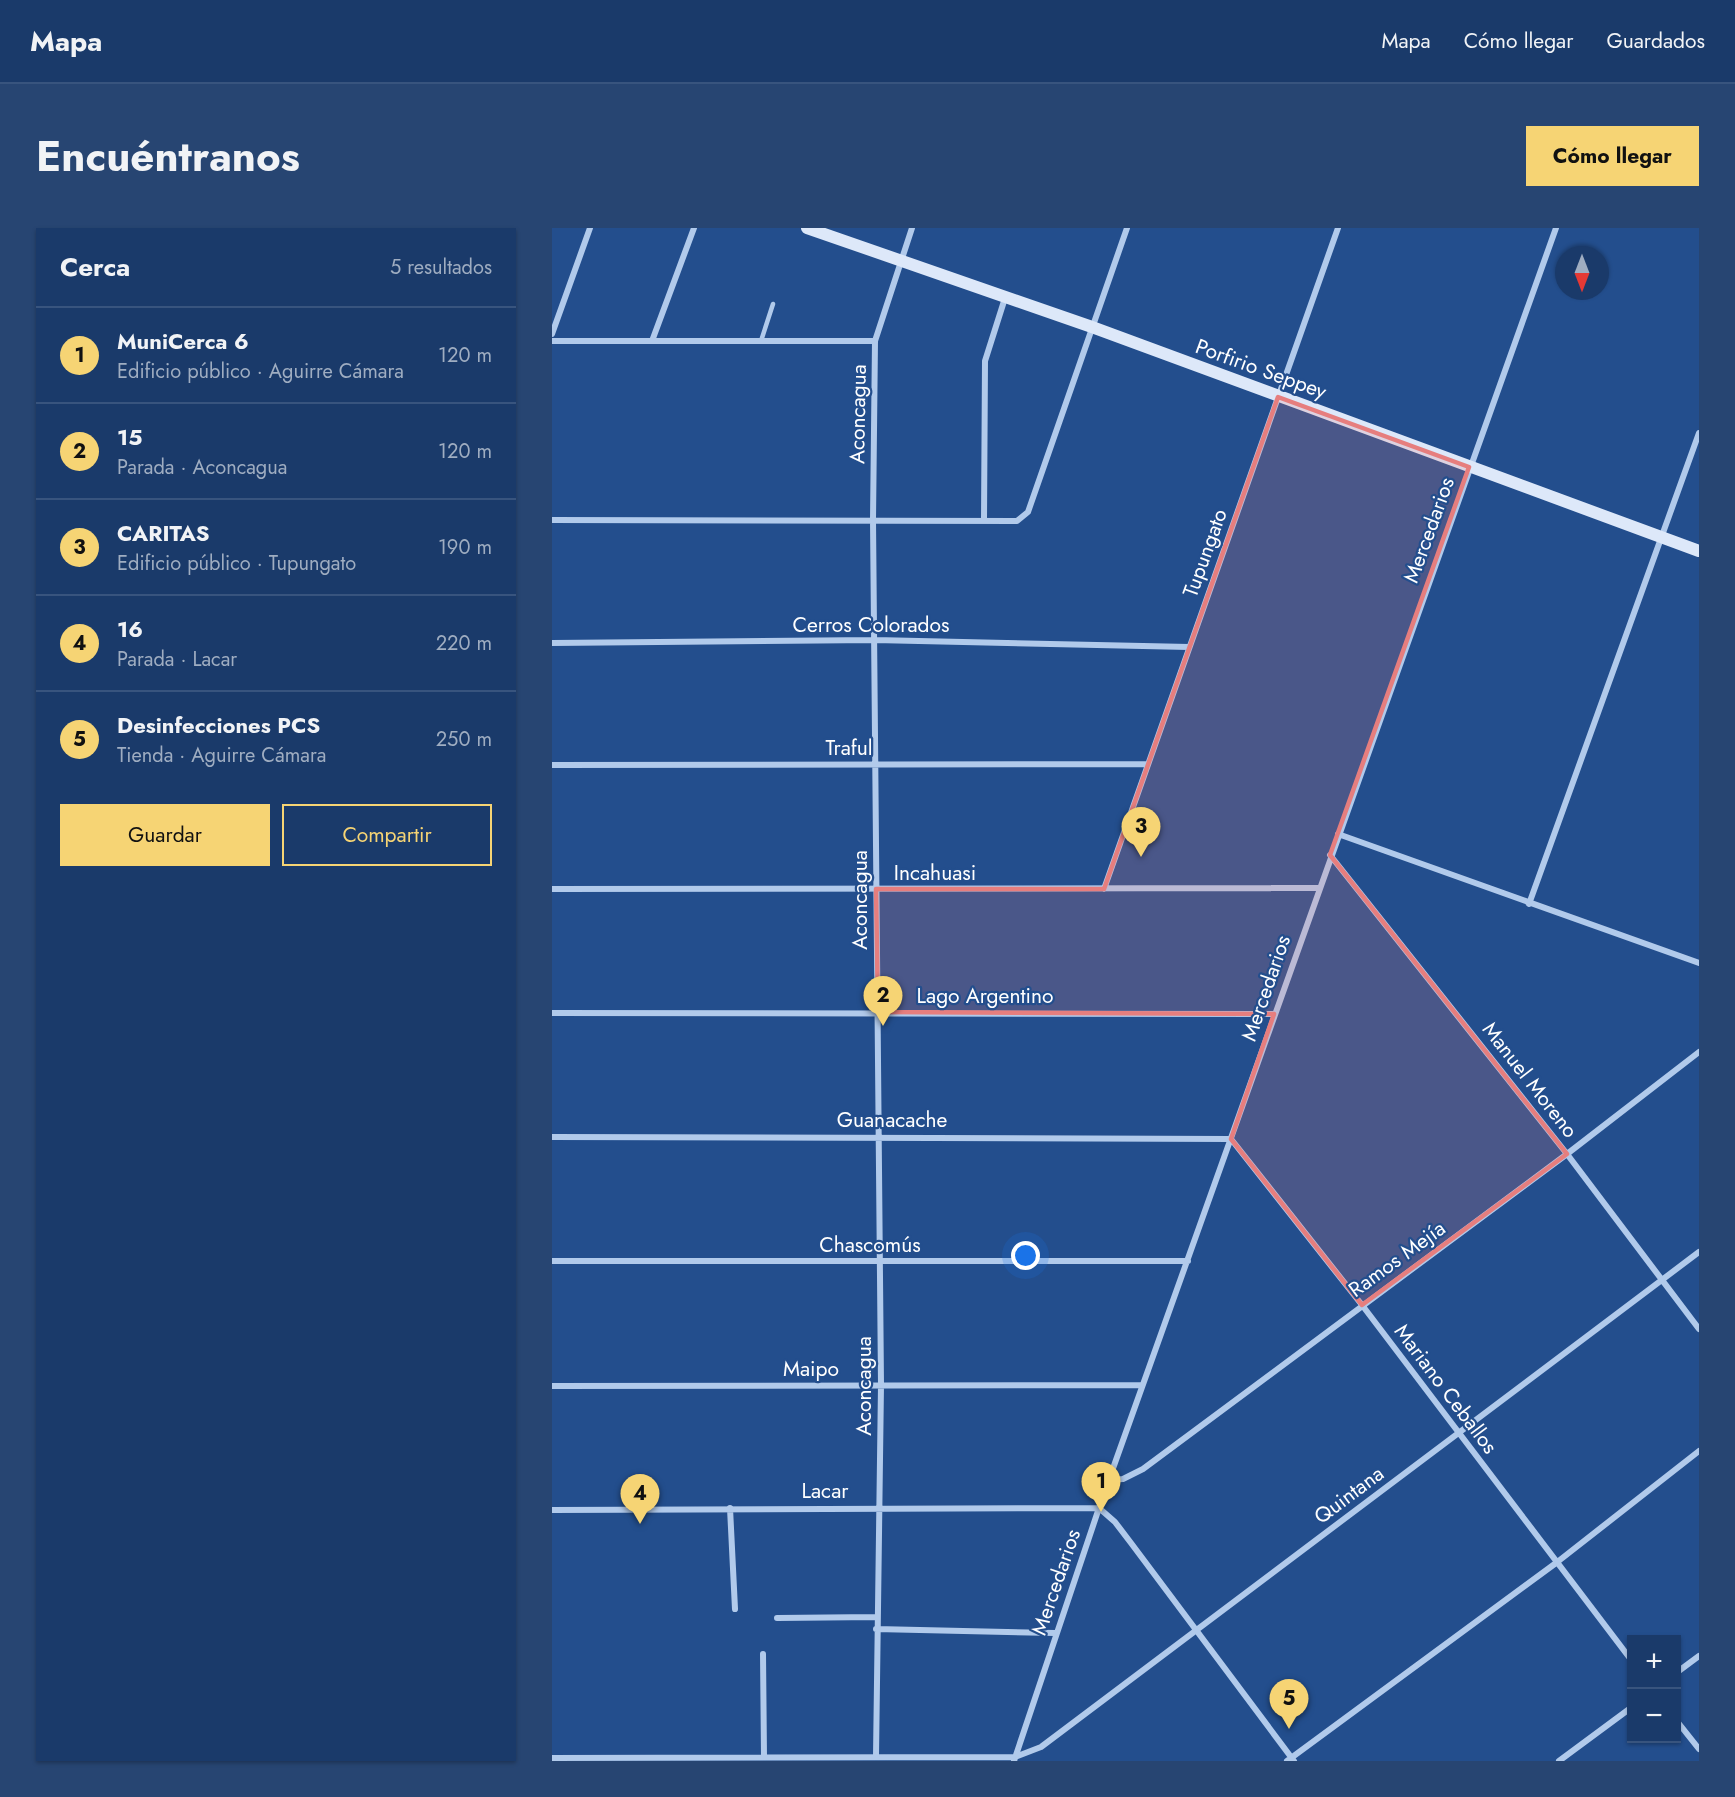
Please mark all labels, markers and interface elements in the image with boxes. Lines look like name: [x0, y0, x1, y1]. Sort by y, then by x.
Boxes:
text: Mapa: [30, 21, 102, 62]
text: Mapa: [1381, 26, 1431, 56]
text: Cómo llegar: [1464, 26, 1573, 56]
text: Guardados: [1606, 26, 1705, 56]
text: Encuéntranos: [36, 126, 300, 187]
button: Cómo llegar: [1526, 126, 1699, 186]
north arrow: [1555, 246, 1609, 300]
text: Cerca: [60, 248, 130, 286]
text: 5 resultados: [390, 253, 492, 282]
text: MuniCerca 6: [117, 325, 249, 357]
street label: Porfirio Seppey: [1191, 331, 1331, 407]
text: 1: [74, 341, 85, 370]
text: 120 m: [438, 341, 492, 370]
text: Edificio público · Aguirre Cámara: [117, 357, 404, 386]
street label: Aconcagua: [842, 364, 874, 464]
text: 15: [117, 421, 142, 453]
text: 2: [73, 437, 86, 466]
text: 120 m: [438, 437, 492, 466]
text: Parada · Aconcagua: [117, 453, 287, 482]
street label: Mercedarios: [1396, 473, 1462, 587]
street label: Tupungato: [1175, 505, 1235, 601]
text: CARITAS: [117, 517, 210, 549]
text: 3: [73, 533, 86, 562]
text: 190 m: [438, 533, 492, 562]
text: Edificio público · Tupungato: [117, 549, 356, 578]
street label: Cerros Colorados: [793, 610, 949, 640]
text: 16: [117, 613, 143, 645]
text: 4: [73, 629, 86, 658]
text: 220 m: [436, 629, 492, 658]
text: Parada · Lacar: [117, 645, 237, 674]
text: Desinfecciones PCS: [117, 709, 320, 741]
text: 5: [73, 725, 86, 754]
text: 250 m: [436, 725, 492, 754]
street label: Traful: [825, 733, 873, 763]
text: Tienda · Aguirre Cámara: [117, 741, 326, 770]
button: Guardar: [60, 804, 270, 866]
button: Compartir: [282, 804, 492, 866]
pin: 3: [1122, 808, 1160, 857]
street label: Aconcagua: [845, 850, 875, 950]
street label: Incahuasi: [894, 858, 976, 888]
street label: Mercedarios: [1234, 931, 1298, 1045]
pin: 2: [864, 976, 902, 1026]
street label: Lago Argentino: [917, 981, 1053, 1011]
street label: Manuel Moreno: [1475, 1016, 1585, 1144]
street label: Guanacache: [837, 1105, 947, 1135]
street label: Ramos Mejía: [1342, 1214, 1452, 1304]
street label: Chascomús: [819, 1230, 921, 1260]
your location: [1011, 1241, 1040, 1270]
street label: Mariano Ceballos: [1387, 1318, 1505, 1460]
street label: Aconcagua: [849, 1336, 879, 1436]
street label: Maipo: [783, 1354, 839, 1384]
street label: Quintana: [1308, 1459, 1390, 1531]
pin: 1: [1082, 1462, 1120, 1512]
pin: 4: [620, 1474, 659, 1524]
street label: Lacar: [802, 1476, 849, 1506]
street label: Mercedarios: [1024, 1525, 1088, 1639]
map controls: [1627, 1635, 1681, 1743]
button: +: [1627, 1635, 1681, 1689]
pin: 5: [1270, 1680, 1308, 1729]
button: −: [1627, 1689, 1681, 1743]

